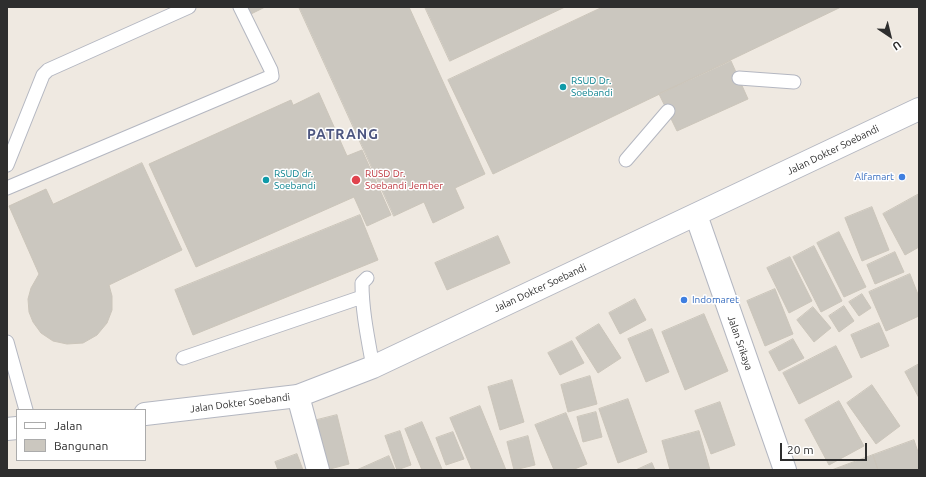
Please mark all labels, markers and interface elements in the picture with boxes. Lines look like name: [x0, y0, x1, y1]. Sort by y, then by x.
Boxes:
north arrow: [870, 16, 910, 56]
text: U: [890, 39, 903, 53]
place label: RSUD Dr. Soebandi: [571, 75, 613, 98]
marker: RSUD Dr. Soebandi: [558, 82, 568, 92]
street label: Jalan Dokter Soebandi: [785, 122, 881, 178]
district label: PATRANG: [307, 126, 379, 142]
place label: RSUD dr. Soebandi: [274, 168, 316, 192]
place label: RUSD Dr. Soebandi Jember: [365, 168, 443, 192]
place label: Alfamart: [854, 171, 894, 183]
marker: Alfamart: [897, 172, 907, 182]
marker: RUSD Dr. Soebandi Jember: [350, 174, 362, 186]
marker: RSUD dr. Soebandi: [261, 175, 271, 185]
street label: Jalan Dokter Soebandi: [492, 261, 588, 315]
place label: Indomaret: [692, 294, 739, 306]
marker: Indomaret: [679, 295, 689, 305]
street label: Jalan Srikaya: [725, 314, 755, 372]
street label: Jalan Dokter Soebandi: [189, 391, 291, 415]
legend: [16, 409, 146, 461]
text: Jalan: [54, 419, 82, 432]
scale bar: [782, 435, 869, 461]
text: Bangunan: [54, 439, 108, 452]
text: 20 m: [787, 443, 814, 456]

